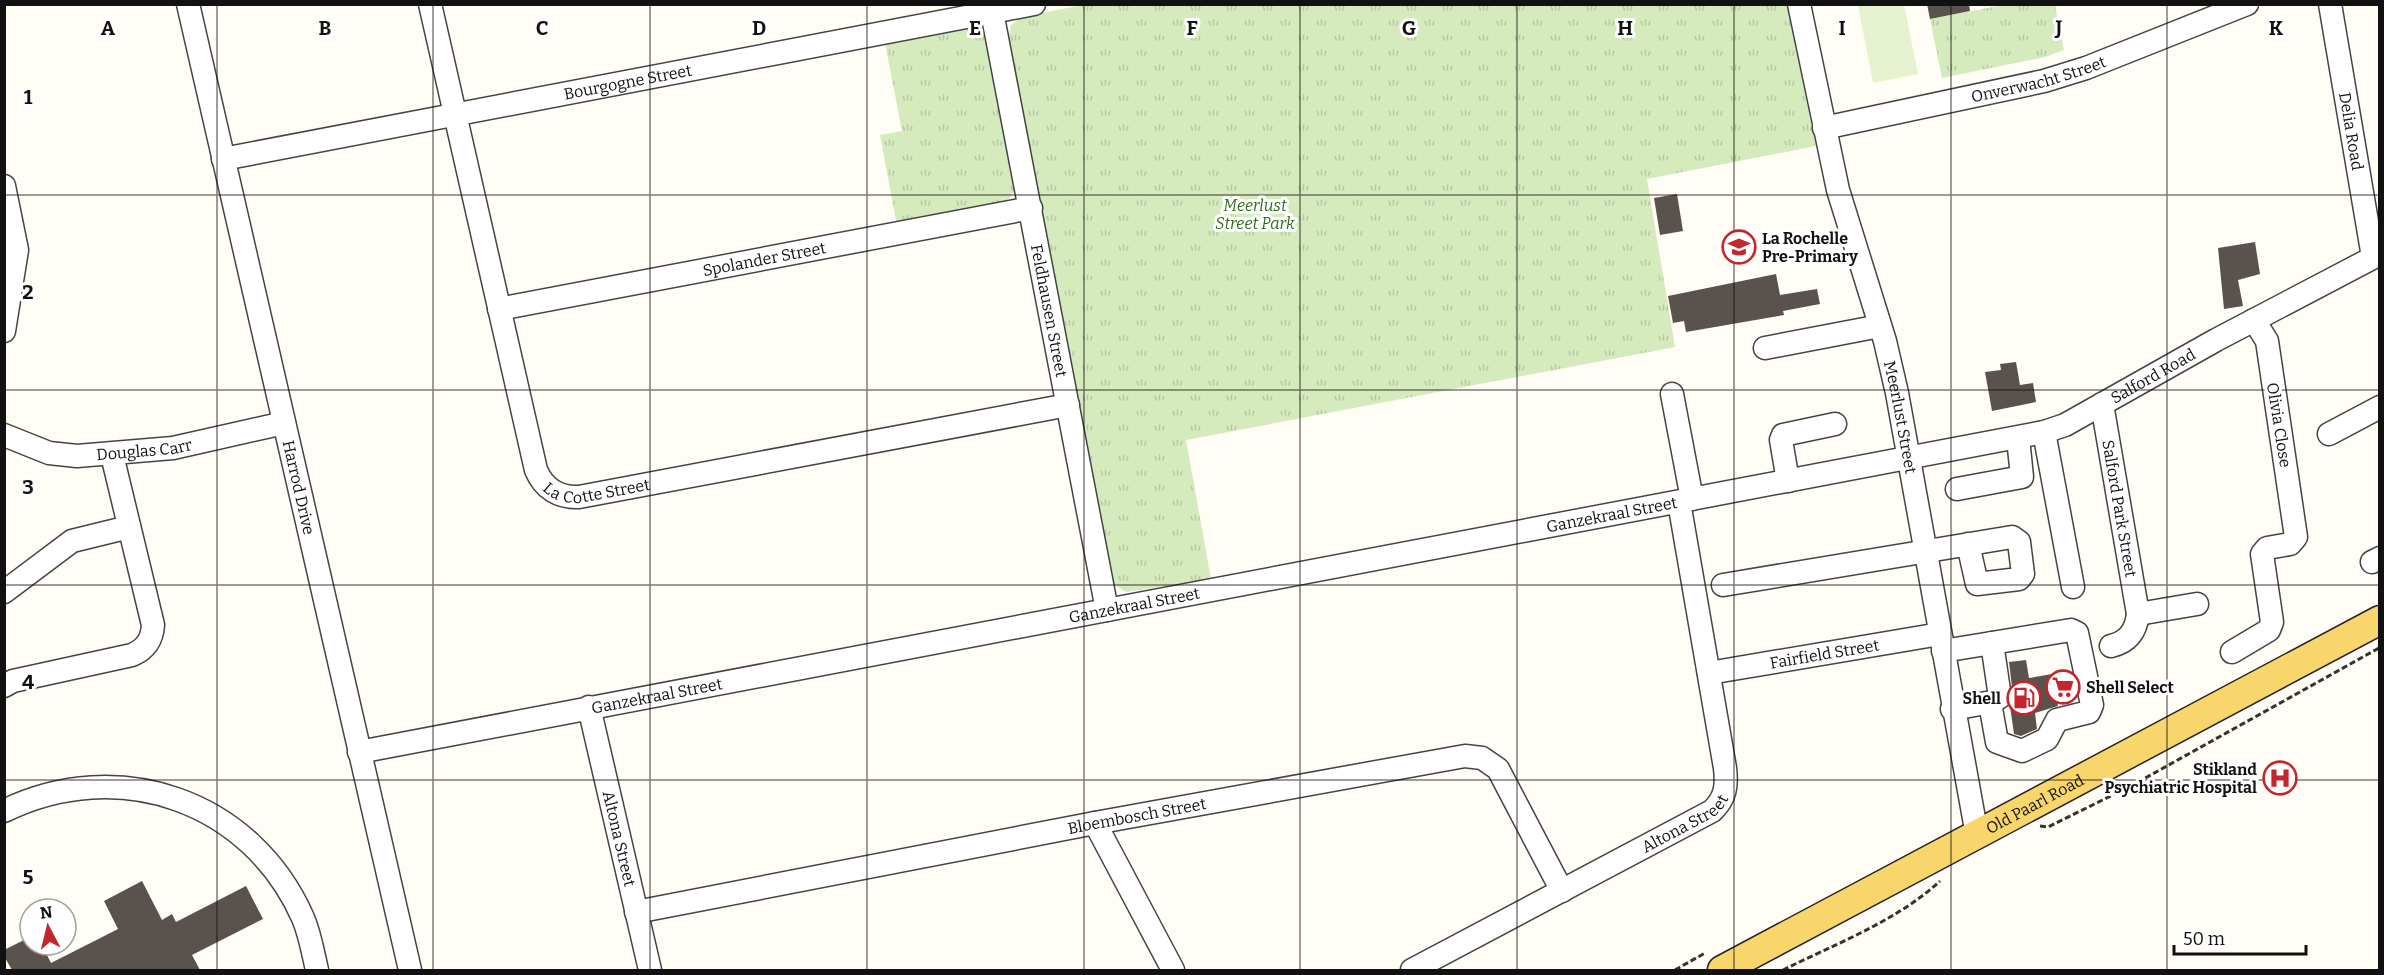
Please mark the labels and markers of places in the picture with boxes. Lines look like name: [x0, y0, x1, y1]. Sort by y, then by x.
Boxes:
school or university icon: La Rochelle Pre-Primary: [1721, 229, 1757, 265]
place label: La Rochelle Pre-Primary: [1762, 229, 1858, 266]
supermarket icon: Shell Select: [2045, 669, 2081, 705]
place label: Shell Select: [2086, 678, 2174, 697]
fuel station icon: Shell: [2006, 680, 2042, 716]
place label: Shell: [1963, 689, 2001, 708]
place label: Stikland Psychiatric Hospital: [2104, 760, 2257, 797]
hospital icon: Stikland Psychiatric Hospital: [2262, 760, 2298, 796]

